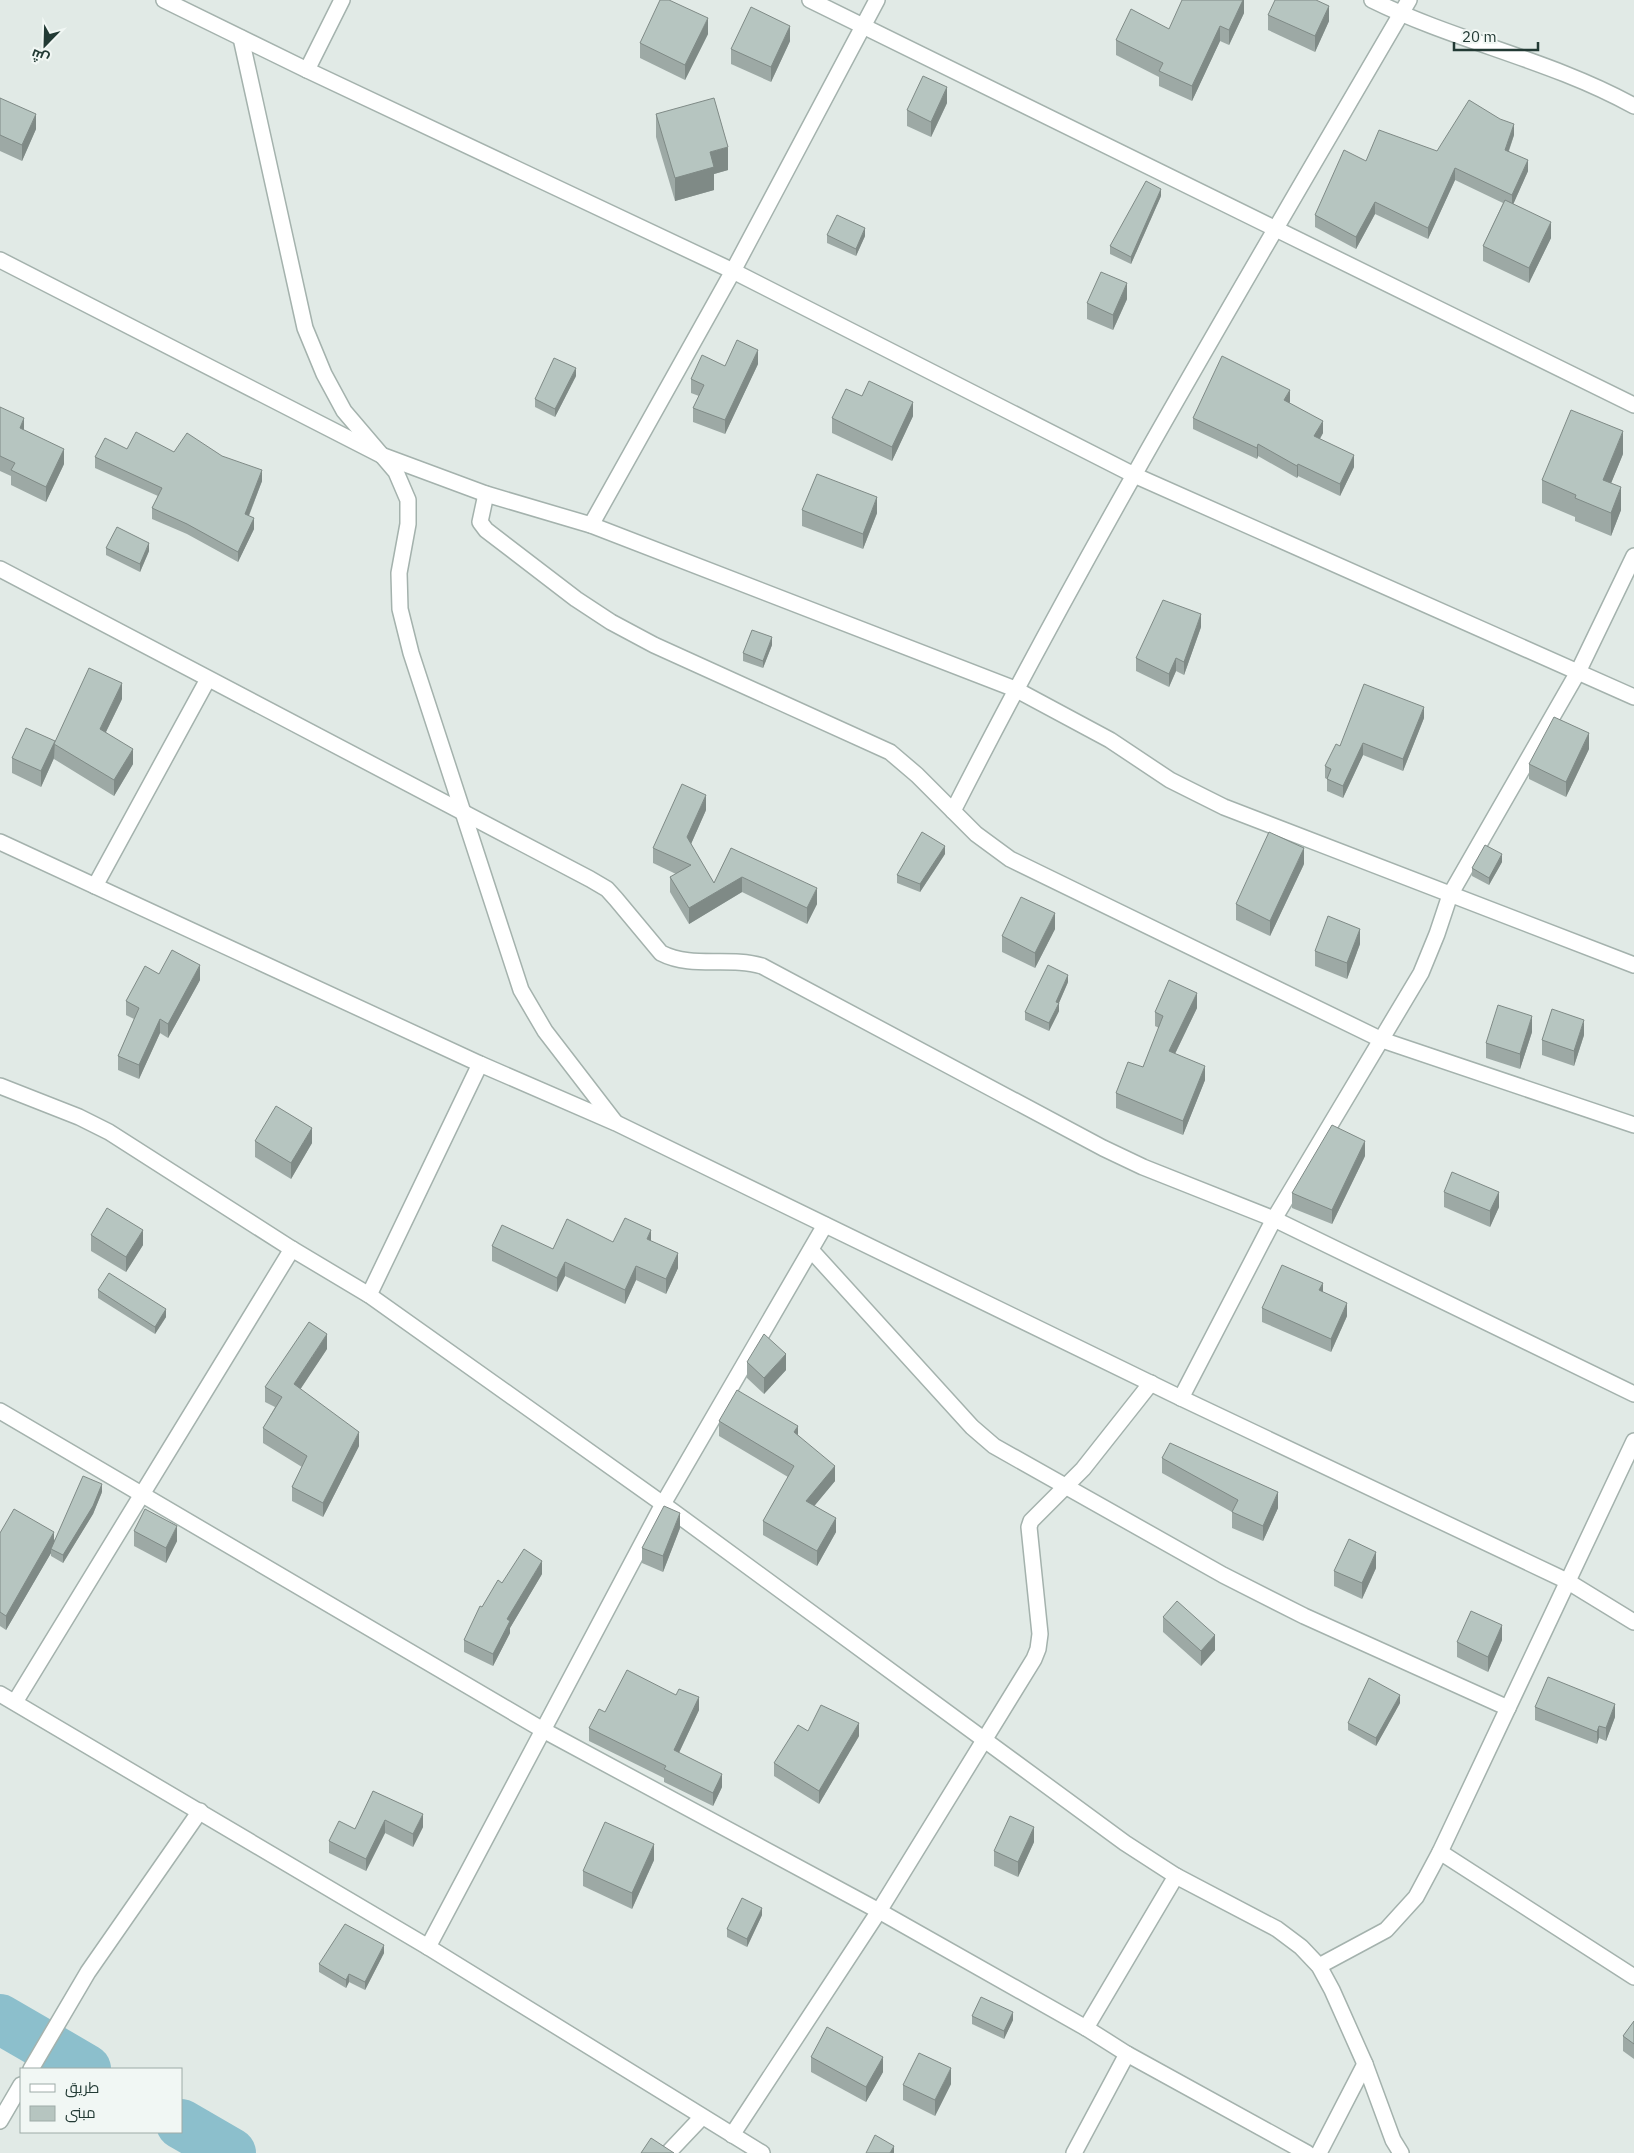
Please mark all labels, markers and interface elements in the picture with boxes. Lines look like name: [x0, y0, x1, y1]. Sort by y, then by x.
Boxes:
north arrow: [20, 20, 70, 70]
scale bar: [1454, 20, 1538, 52]
text: 20 m: [1462, 27, 1497, 46]
text: ش: [28, 45, 52, 69]
legend: [20, 2068, 182, 2133]
text: طريق: [65, 2078, 99, 2098]
text: مبنى: [65, 2103, 96, 2123]

